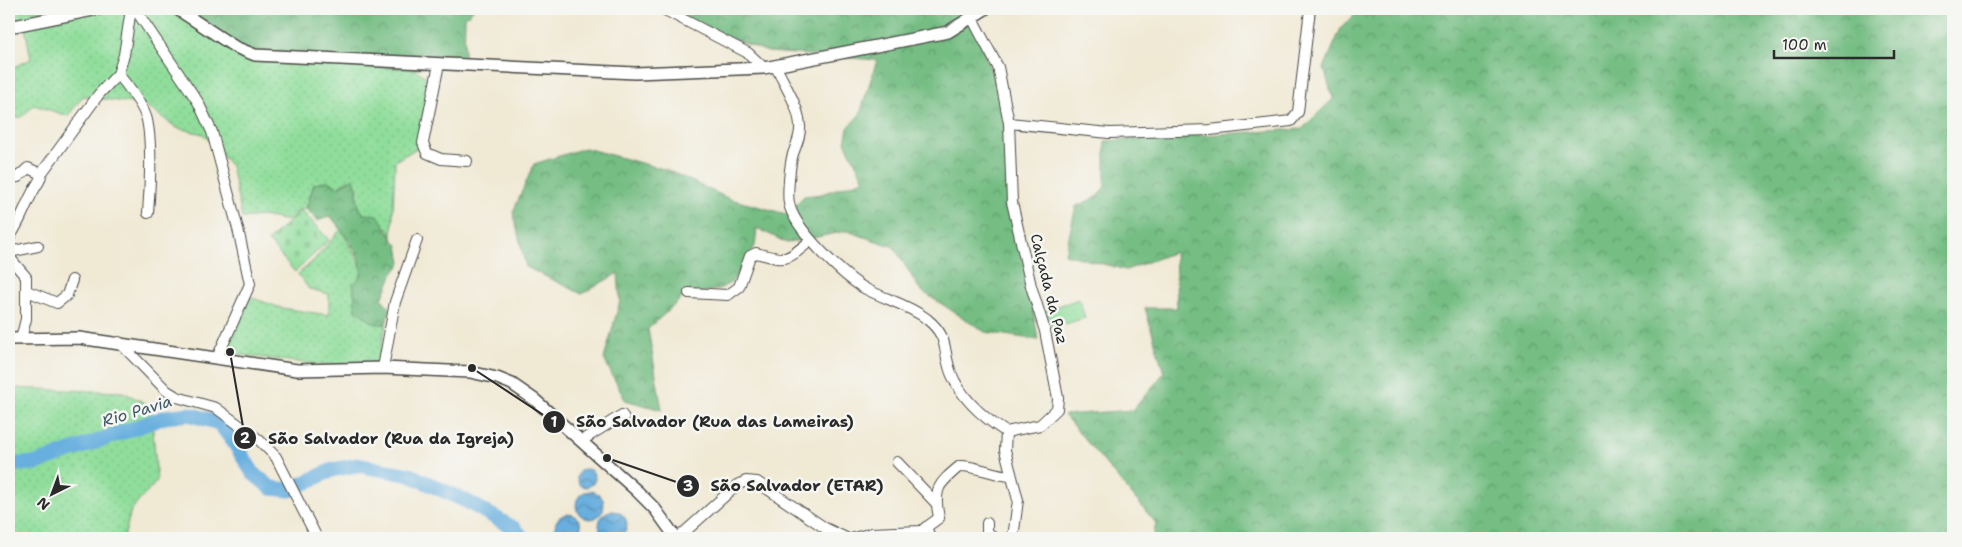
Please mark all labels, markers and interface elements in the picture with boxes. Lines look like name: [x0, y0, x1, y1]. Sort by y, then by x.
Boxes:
scale bar: [1774, 28, 1894, 60]
text: 100 m: [1782, 35, 1827, 55]
street label: Calçada da Paz: [1026, 232, 1072, 346]
water label: Rio Pavia: [99, 390, 175, 432]
callout: São Salvador (Rua das Lameiras): [541, 406, 864, 437]
text: São Salvador (Rua das Lameiras): [576, 411, 854, 432]
text: 1: [551, 412, 558, 432]
callout: São Salvador (Rua da Igreja): [233, 422, 524, 453]
text: 2: [240, 428, 251, 448]
text: São Salvador (Rua da Igreja): [268, 428, 514, 449]
north arrow: [28, 470, 78, 520]
callout: São Salvador (ETAR): [675, 470, 894, 501]
text: São Salvador (ETAR): [710, 475, 884, 496]
text: 3: [683, 476, 693, 496]
text: N: [33, 493, 53, 514]

